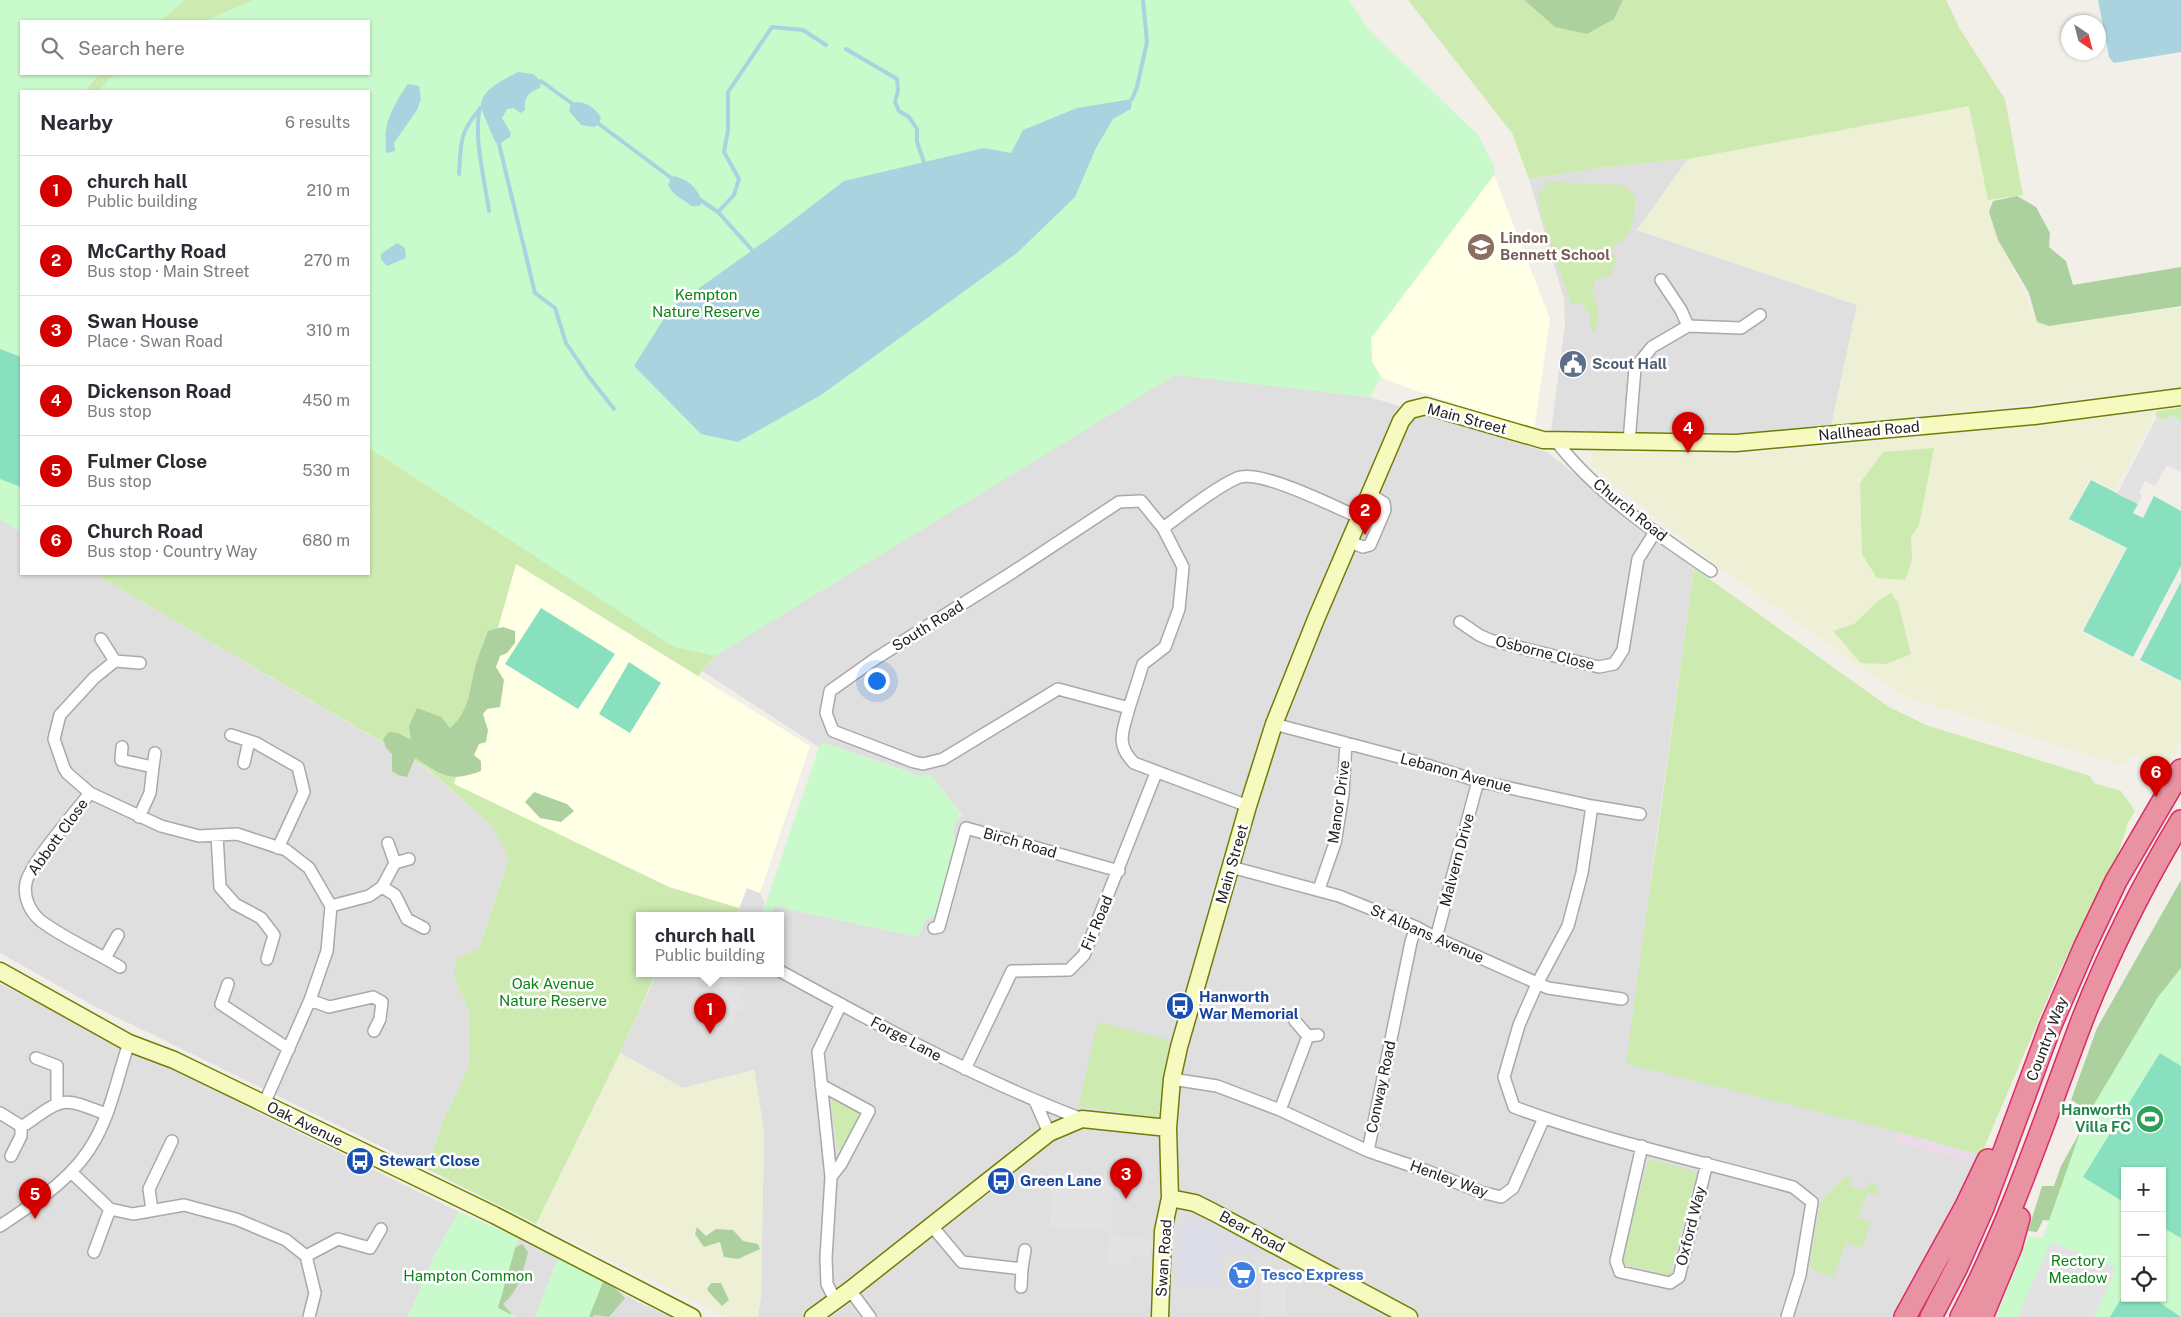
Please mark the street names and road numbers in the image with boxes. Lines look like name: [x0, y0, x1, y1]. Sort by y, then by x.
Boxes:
street label: Main Street: [1426, 400, 1509, 437]
street label: Nallhead Road: [1818, 418, 1920, 443]
street label: Church Road: [1590, 475, 1670, 544]
street label: South Road: [889, 597, 967, 654]
street label: Osborne Close: [1494, 632, 1596, 673]
street label: Lebanon Avenue: [1398, 749, 1514, 796]
street label: Manor Drive: [1324, 759, 1353, 845]
street label: Abbott Close: [24, 795, 91, 878]
street label: Malvern Drive: [1436, 811, 1477, 908]
street label: Main Street: [1212, 822, 1251, 905]
street label: Birch Road: [982, 824, 1059, 861]
street label: Fir Road: [1077, 893, 1116, 953]
street label: St Albans Avenue: [1368, 901, 1487, 966]
street label: Country Way: [2023, 994, 2070, 1083]
street label: Forge Lane: [868, 1013, 945, 1064]
street label: Conway Road: [1362, 1039, 1399, 1135]
street label: Oak Avenue: [264, 1098, 346, 1149]
street label: Henley Way: [1408, 1157, 1491, 1201]
street label: Oxford Way: [1672, 1184, 1709, 1267]
street label: Bear Road: [1217, 1207, 1288, 1256]
street label: Swan Road: [1152, 1219, 1175, 1297]

